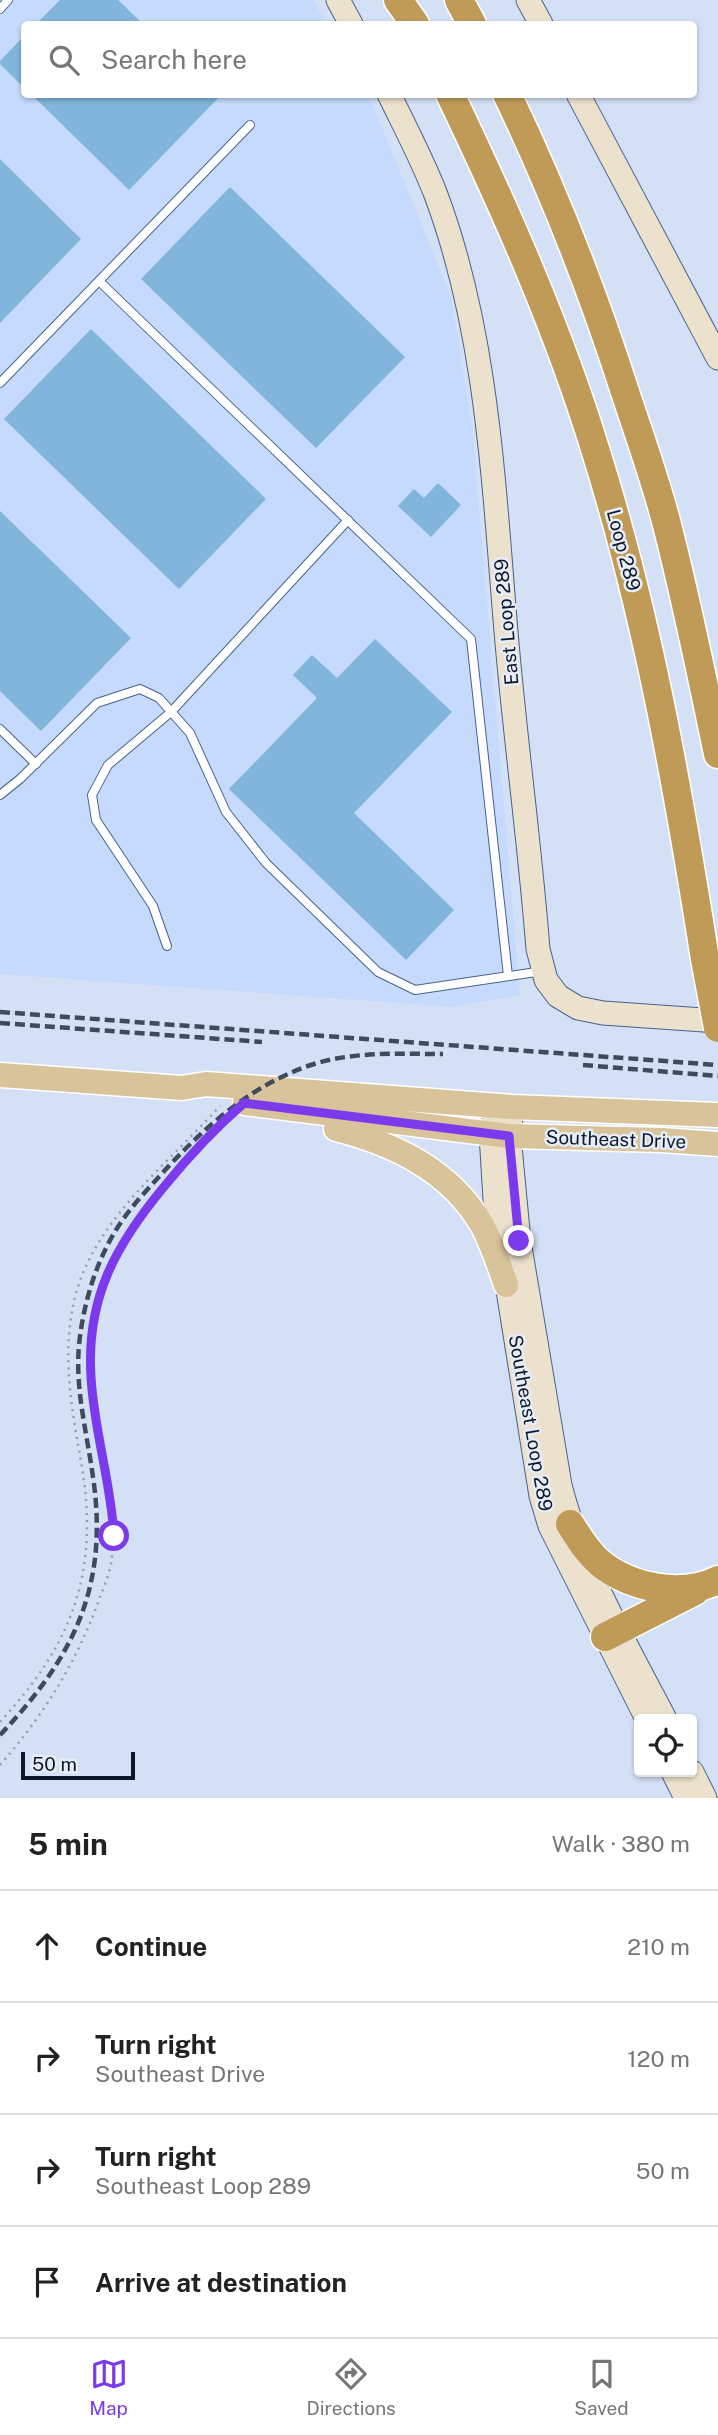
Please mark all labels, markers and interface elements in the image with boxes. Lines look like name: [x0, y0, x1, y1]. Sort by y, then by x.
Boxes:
search box: [21, 21, 697, 98]
icon: search: [45, 41, 83, 79]
text: Search here: [101, 44, 247, 75]
street label: Loop 289: [603, 507, 645, 593]
street label: East Loop 289: [490, 558, 522, 686]
street label: Southeast Drive: [545, 1126, 687, 1152]
route end: [503, 1225, 534, 1256]
street label: Southeast Loop 289: [505, 1333, 557, 1513]
route start: [98, 1520, 129, 1551]
map controls: [634, 1714, 697, 1777]
button: locate: [634, 1714, 697, 1777]
scale bar: [21, 1749, 135, 1781]
text: 50 m: [32, 1753, 77, 1775]
text: 5 min: [28, 1826, 108, 1862]
text: Walk · 380 m: [552, 1830, 690, 1857]
icon: ahead: [28, 1927, 66, 1965]
text: Continue: [95, 1931, 207, 1962]
text: 210 m: [627, 1933, 690, 1960]
text: Turn right: [95, 2029, 217, 2060]
icon: right: [28, 2039, 66, 2077]
text: 120 m: [627, 2045, 690, 2072]
text: Southeast Drive: [95, 2060, 265, 2087]
text: Turn right: [95, 2141, 217, 2172]
icon: right: [28, 2151, 66, 2189]
text: 50 m: [636, 2157, 690, 2184]
text: Southeast Loop 289: [95, 2172, 311, 2199]
icon: arrive: [28, 2263, 66, 2301]
text: Arrive at destination: [95, 2267, 347, 2298]
tab: Map: [89, 2355, 128, 2419]
tab: Directions: [306, 2355, 396, 2419]
tab: Saved: [574, 2355, 629, 2419]

